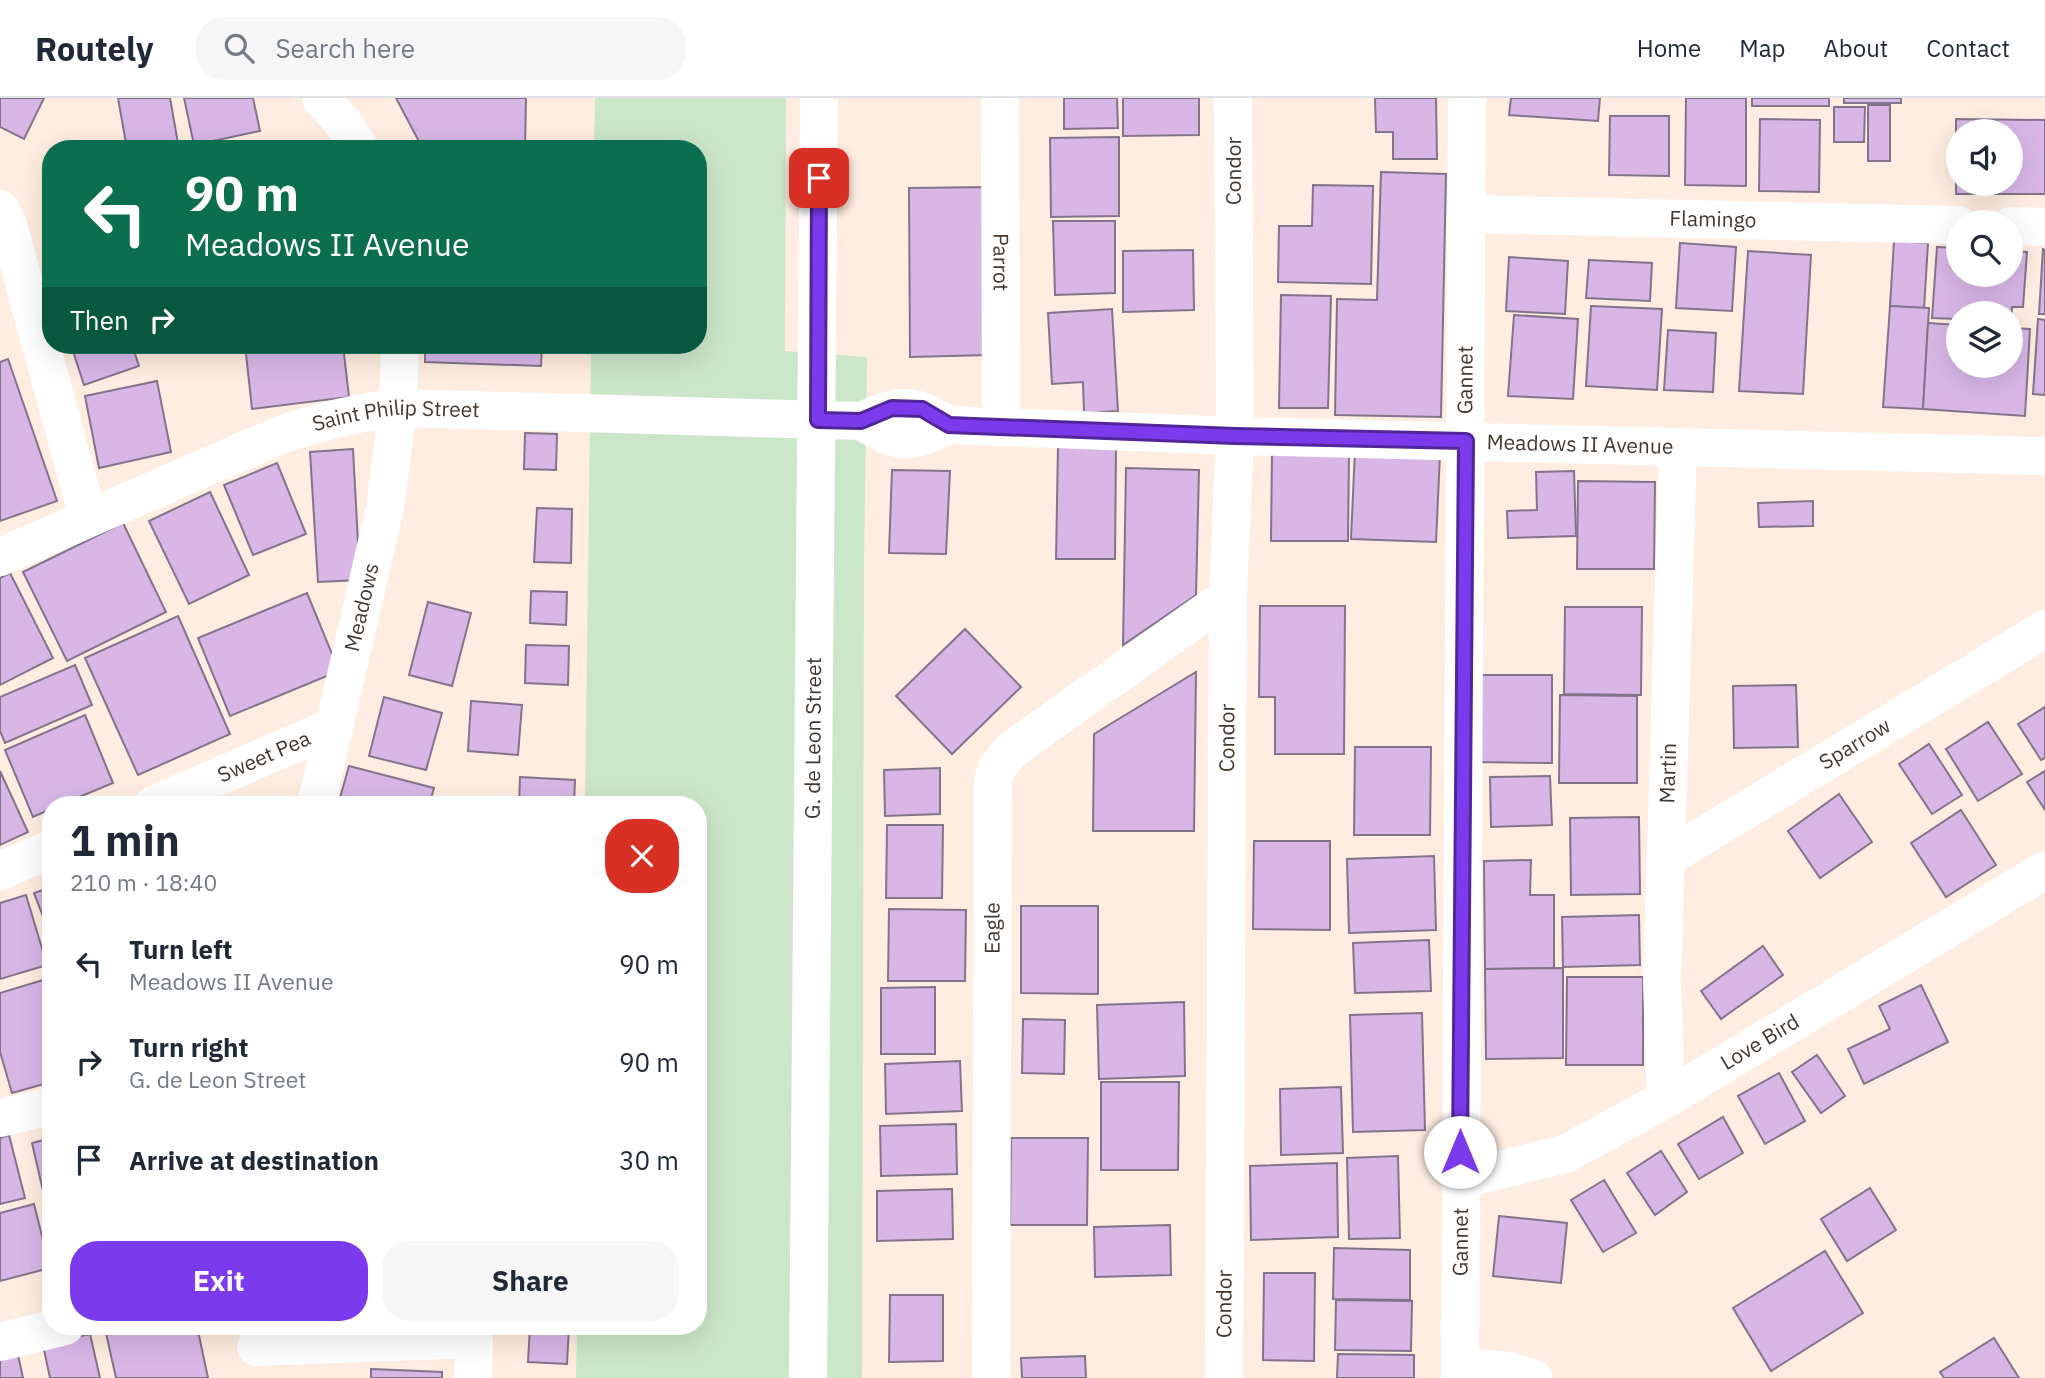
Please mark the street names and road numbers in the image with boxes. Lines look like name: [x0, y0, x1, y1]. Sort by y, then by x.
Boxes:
street label: Condor: [1219, 137, 1247, 205]
street label: Flamingo: [1669, 204, 1757, 233]
street label: Parrot: [987, 233, 1016, 291]
street label: Gannet: [1450, 346, 1479, 414]
street label: Saint Philip Street: [309, 393, 480, 437]
street label: Meadows II Avenue: [1486, 427, 1674, 460]
street label: Meadows: [337, 560, 385, 654]
street label: G. de Leon Street: [798, 657, 827, 819]
street label: Condor: [1212, 703, 1240, 772]
street label: Sparrow: [1813, 711, 1895, 776]
street label: Sweet Pea: [213, 723, 314, 788]
street label: Martin: [1652, 742, 1682, 804]
street label: Eagle: [977, 902, 1006, 954]
street label: Love Bird: [1715, 1007, 1804, 1076]
street label: Gannet: [1446, 1208, 1474, 1276]
street label: Condor: [1209, 1269, 1238, 1338]

